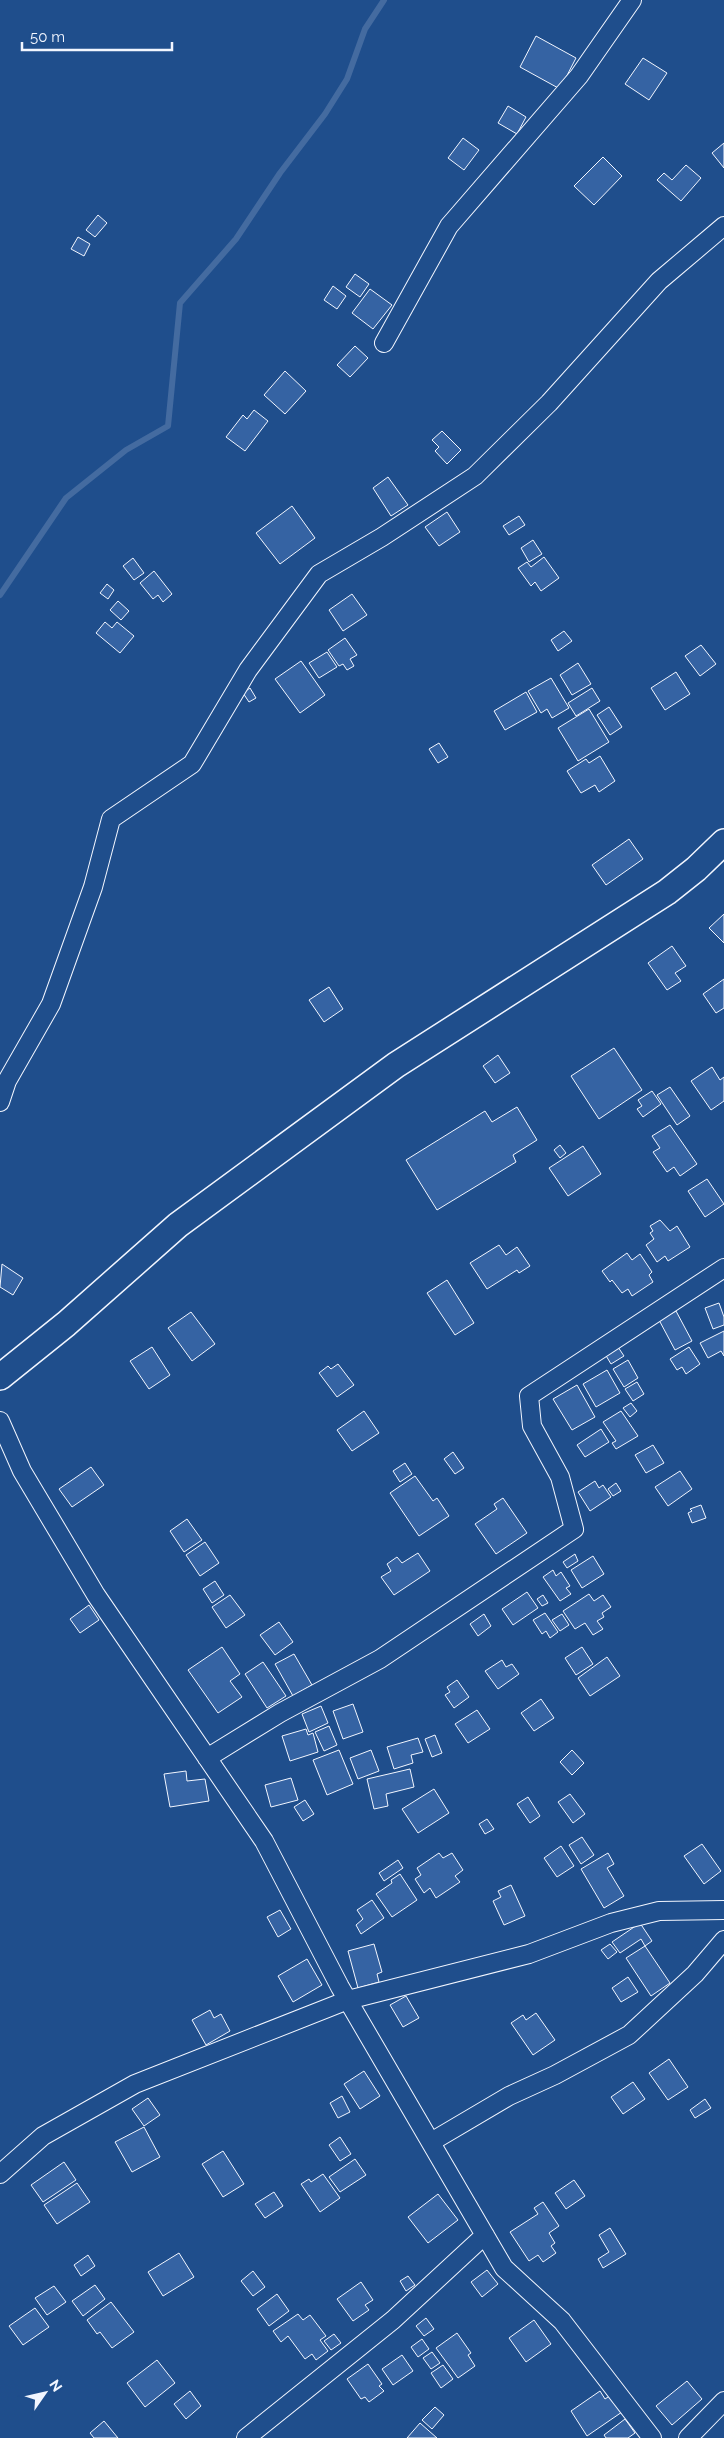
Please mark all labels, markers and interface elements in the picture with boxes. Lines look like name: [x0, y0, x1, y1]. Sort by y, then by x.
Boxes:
scale bar: [22, 20, 172, 52]
text: 50 m: [30, 28, 65, 46]
north arrow: [20, 2368, 70, 2418]
text: N: [46, 2377, 65, 2395]

